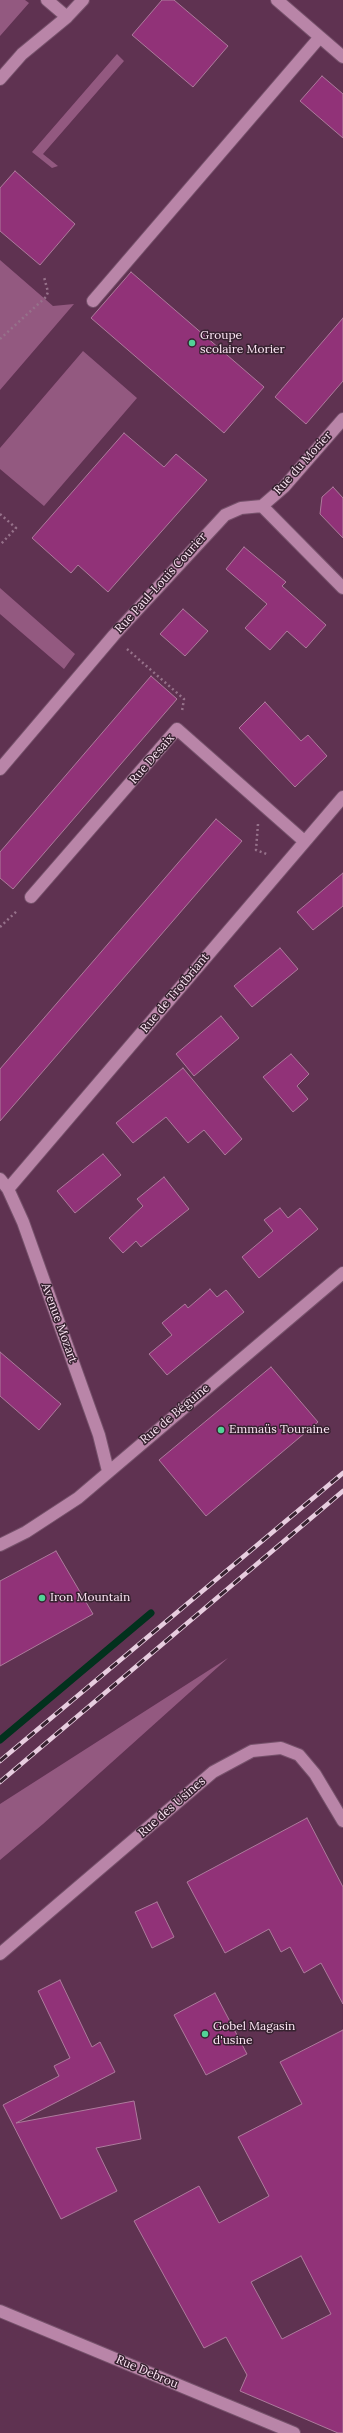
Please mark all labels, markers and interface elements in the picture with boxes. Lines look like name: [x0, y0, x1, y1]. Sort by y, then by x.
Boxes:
place label: Groupe scolaire Morier: [200, 329, 285, 357]
marker: Groupe scolaire Morier: [187, 338, 197, 348]
street label: Rue du Morier: [271, 428, 335, 498]
street label: Rue Paul-Louis Courier: [112, 530, 210, 636]
street label: Rue Desaix: [126, 731, 178, 787]
street label: Rue de Trotbriant: [138, 950, 212, 1036]
street label: Avenue Mozart: [38, 1281, 80, 1365]
street label: Rue de Béguine: [137, 1381, 213, 1447]
place label: Emmaüs Touraine: [229, 1423, 330, 1437]
marker: Emmaüs Touraine: [216, 1425, 226, 1435]
place label: Iron Mountain: [50, 1591, 130, 1605]
marker: Iron Mountain: [37, 1593, 47, 1603]
street label: Rue des Usines: [136, 1774, 208, 1840]
place label: Gobel Magasin d'usine: [213, 2020, 295, 2048]
marker: Gobel Magasin d'usine: [200, 2029, 210, 2039]
street label: Rue Debrou: [114, 2352, 180, 2392]

